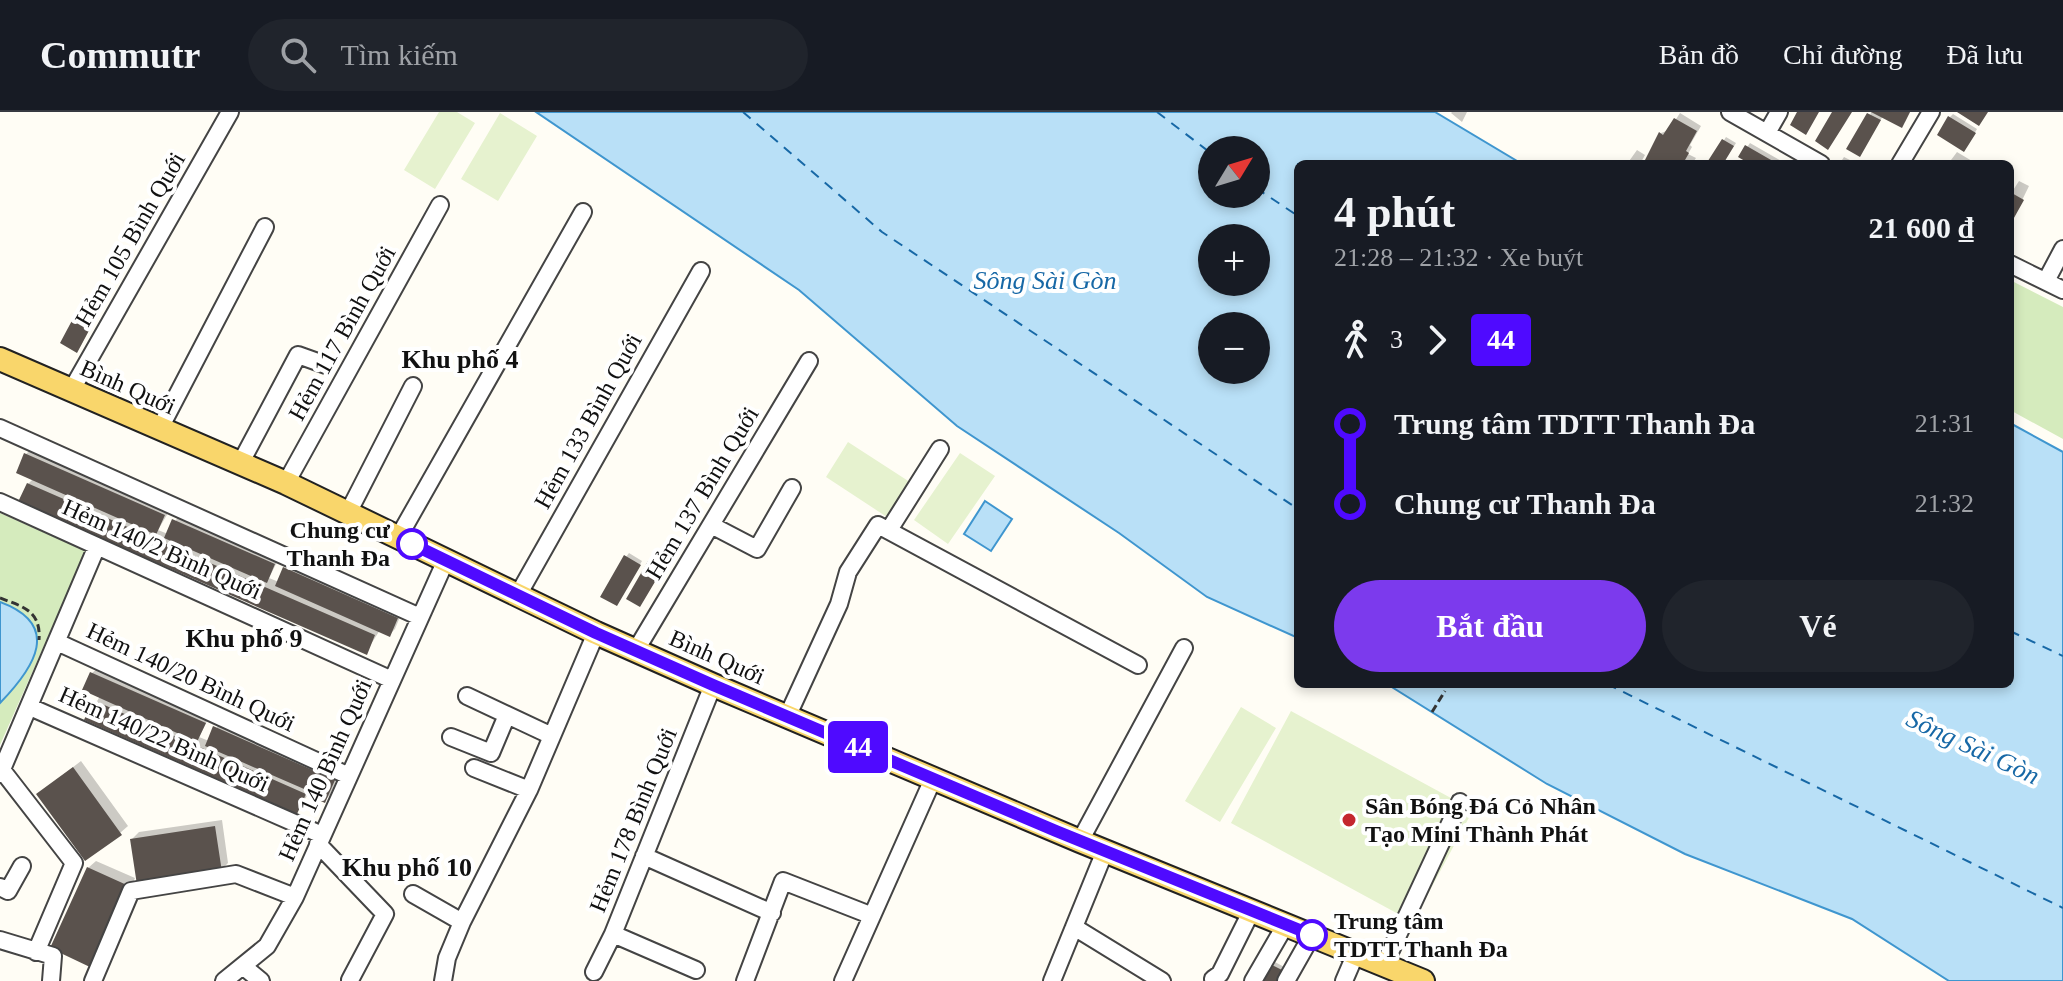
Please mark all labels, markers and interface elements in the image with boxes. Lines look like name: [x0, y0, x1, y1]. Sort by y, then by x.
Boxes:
search box: [248, 19, 808, 91]
icon: search: [276, 33, 320, 77]
text: Commutr: [40, 34, 200, 76]
text: Tìm kiếm: [340, 38, 458, 71]
text: Bản đồ: [1659, 39, 1739, 70]
text: Chỉ đường: [1783, 39, 1902, 70]
text: Đã lưu: [1946, 39, 2023, 70]
north arrow: [1198, 136, 1270, 208]
map controls: [1198, 136, 1270, 384]
street label: Hẻm 105 Bình Quới: [70, 147, 190, 330]
text: 4 phút: [1334, 188, 1455, 237]
text: 21 600 ₫: [1869, 211, 1974, 244]
button: +: [1198, 224, 1270, 296]
street label: Hẻm 117 Bình Quới: [283, 241, 401, 425]
text: 21:28 – 21:32 · Xe buýt: [1334, 243, 1583, 272]
water label: Sông Sài Gòn: [974, 266, 1117, 295]
button: −: [1198, 312, 1270, 384]
icon: walk: [1334, 318, 1378, 362]
icon: forward: [1415, 318, 1459, 362]
text: 44: [1487, 324, 1515, 355]
text: 3: [1390, 325, 1403, 354]
street label: Hẻm 133 Bình Quới: [529, 329, 647, 513]
district label: Khu phố 4: [401, 345, 519, 374]
street label: Bình Quới: [76, 355, 180, 420]
street label: Hẻm 137 Bình Quới: [640, 402, 764, 584]
text: Trung tâm TDTT Thanh Đa: [1394, 407, 1755, 440]
text: 21:31: [1915, 409, 1974, 438]
text: Chung cư Thanh Đa: [1394, 487, 1656, 520]
text: 21:32: [1915, 489, 1974, 518]
street label: Hẻm 140/2 Bình Quới: [59, 493, 266, 605]
place label: Chung cư Thanh Đa: [287, 517, 391, 571]
marker: Chung cư Thanh Đa: [397, 529, 427, 559]
button: Bắt đầu: [1334, 580, 1646, 672]
button: Vé: [1662, 580, 1974, 672]
street label: Hẻm 140/20 Bình Quới: [83, 617, 300, 737]
district label: Khu phố 9: [185, 624, 303, 653]
street label: Bình Quới: [665, 625, 769, 690]
street label: Hẻm 140 Bình Quới: [273, 675, 377, 865]
street label: Hẻm 140/22 Bình Quới: [55, 681, 273, 797]
water label: Sông Sài Gòn: [1902, 704, 2044, 790]
line badge: 44: [822, 721, 894, 773]
street label: Hẻm 178 Bình Quới: [584, 724, 682, 916]
text: 44: [844, 731, 872, 762]
place label: Sân Bóng Đá Cỏ Nhân Tạo Mini Thành Phát: [1365, 793, 1596, 847]
marker: Sân Bóng Đá Cỏ Nhân Tạo Mini Thành Phát: [1340, 811, 1358, 829]
district label: Khu phố 10: [342, 853, 472, 882]
place label: Trung tâm TDTT Thanh Đa: [1334, 908, 1508, 962]
marker: Trung tâm TDTT Thanh Đa: [1297, 920, 1327, 950]

